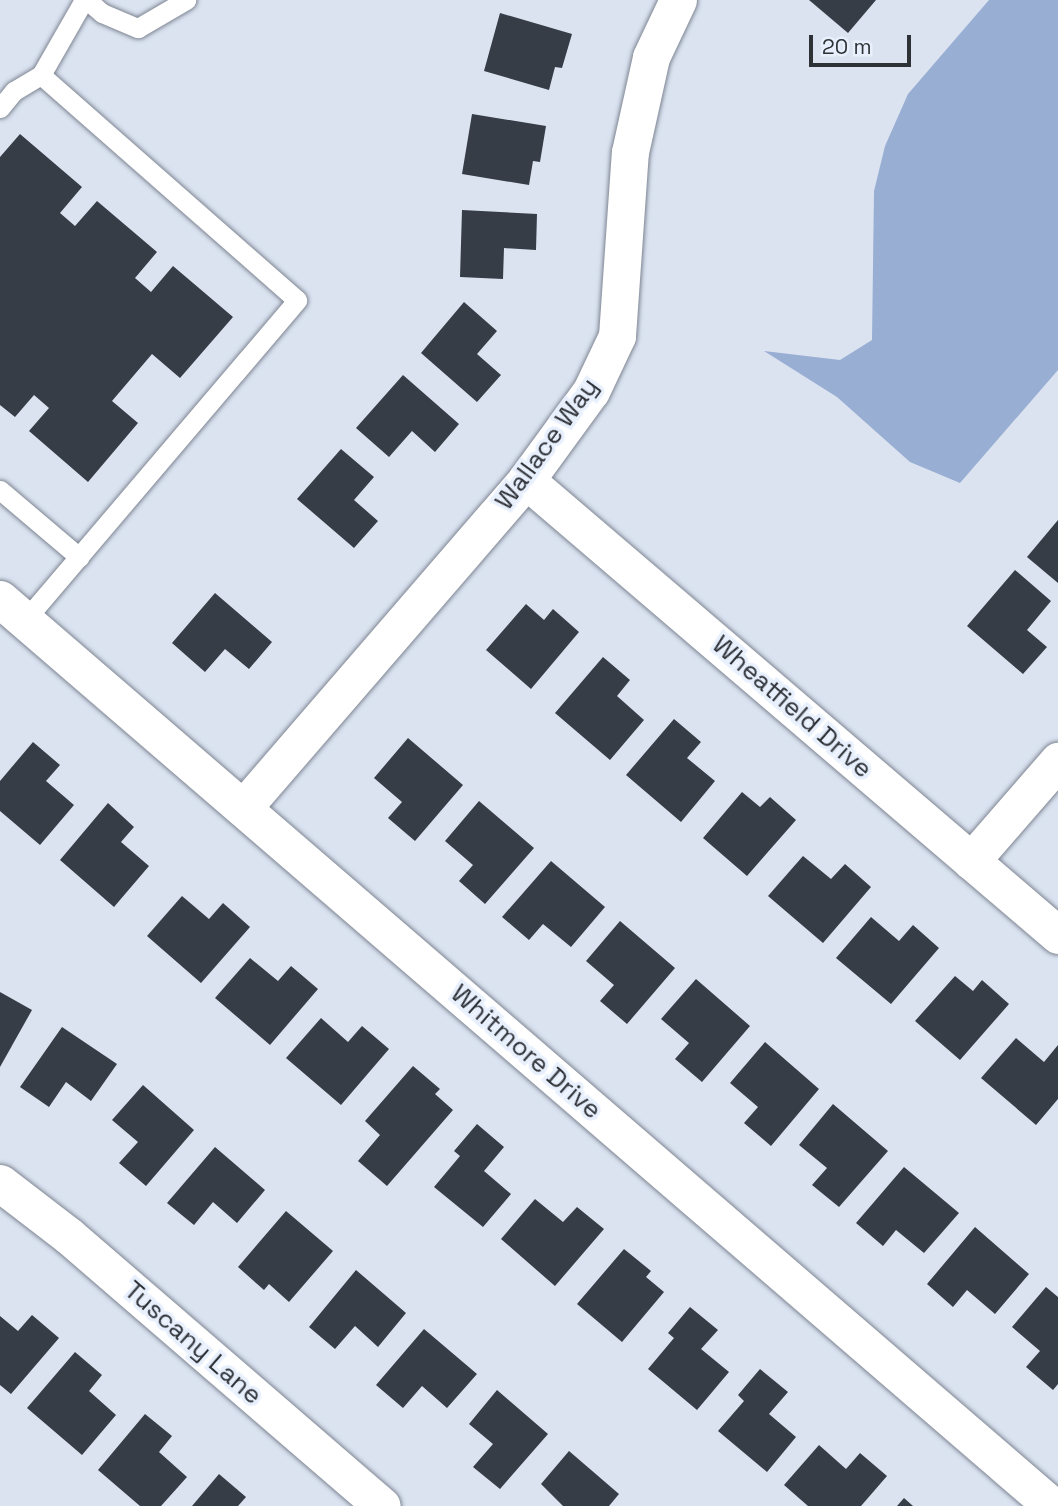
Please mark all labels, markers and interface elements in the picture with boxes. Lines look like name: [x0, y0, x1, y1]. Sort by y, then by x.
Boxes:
scale bar: [813, 21, 914, 65]
text: 20 m: [822, 33, 872, 60]
street label: Wallace Way: [489, 372, 605, 516]
street label: Wheatfield Drive: [706, 629, 878, 785]
street label: Whitmore Drive: [444, 978, 608, 1126]
street label: Tuscany Lane: [118, 1275, 268, 1411]

